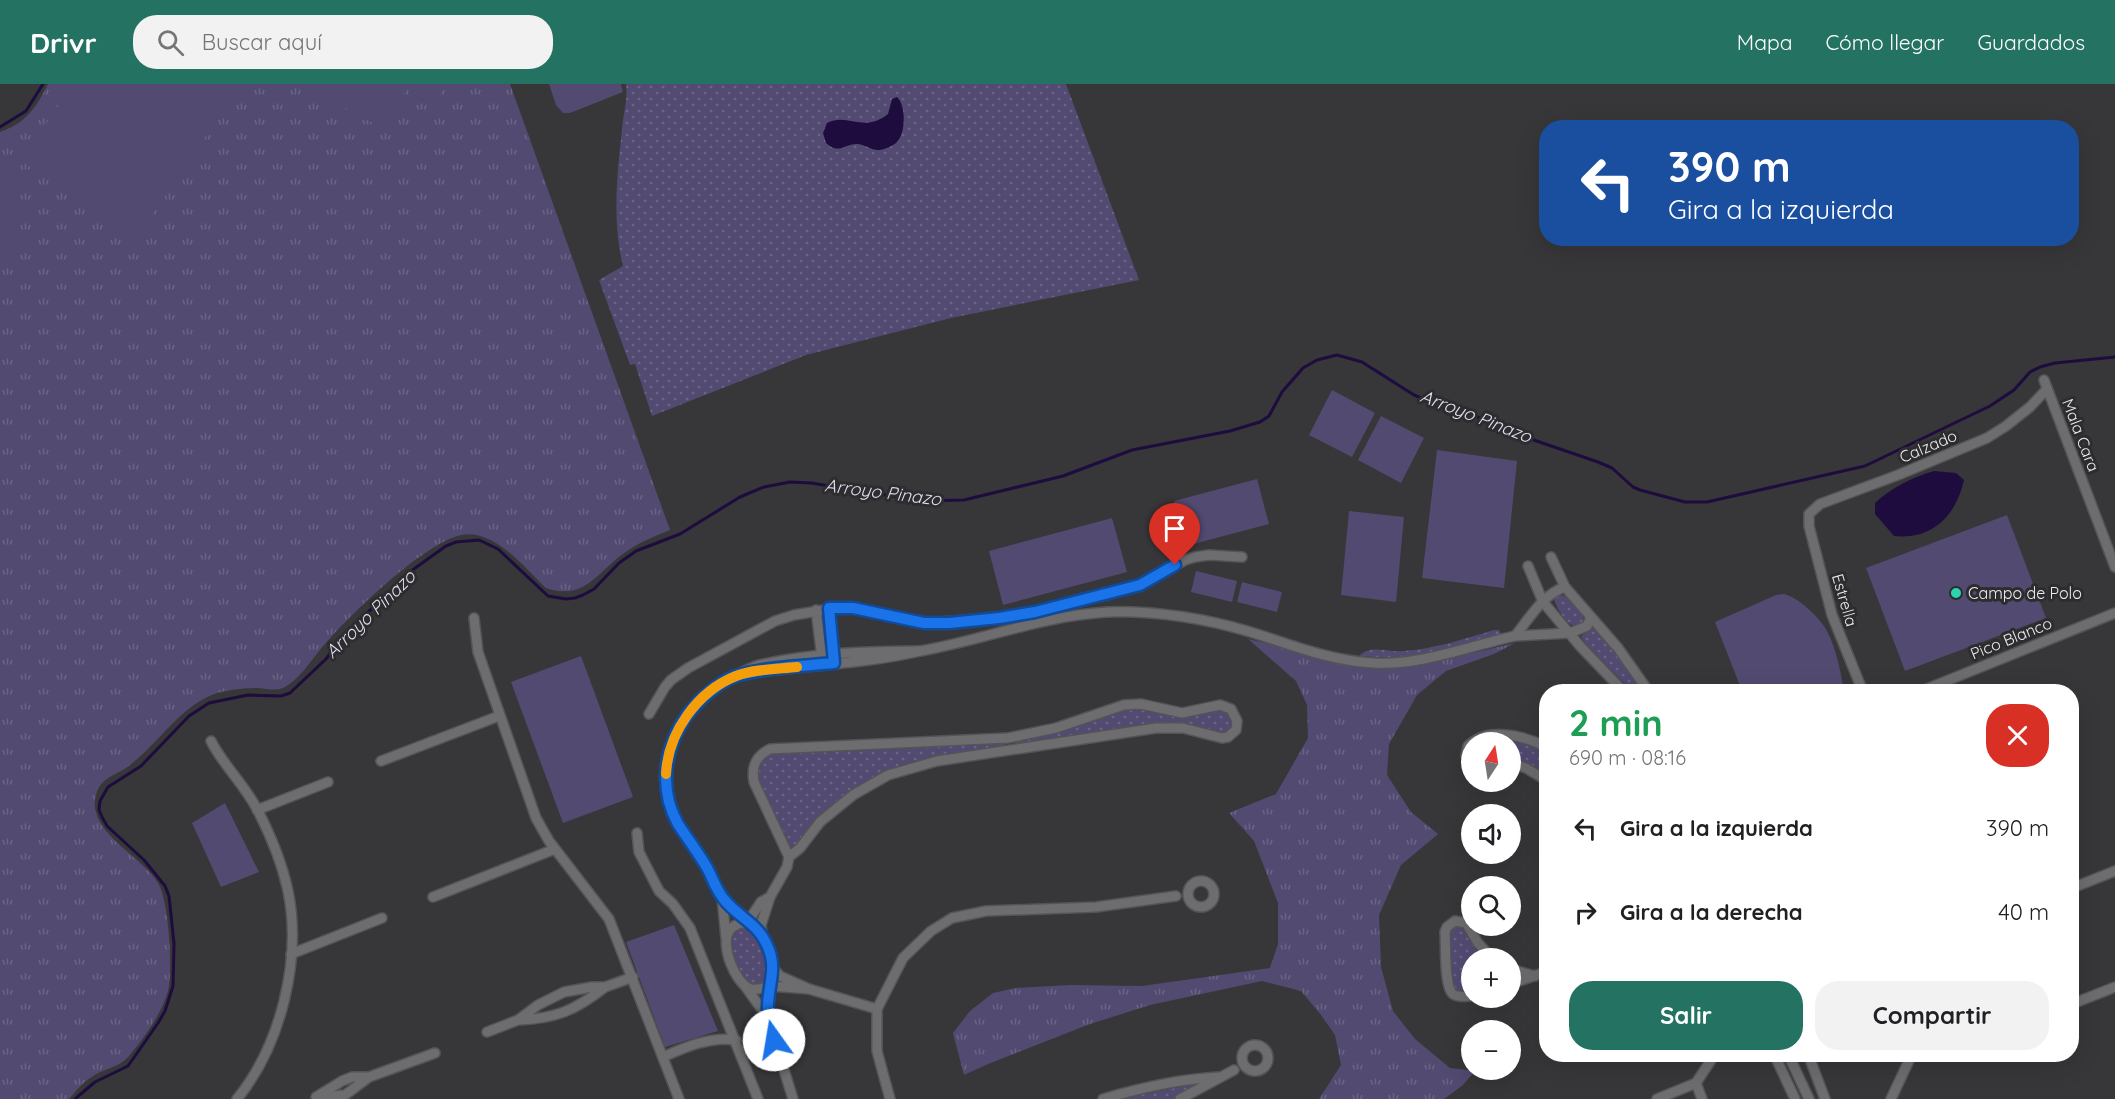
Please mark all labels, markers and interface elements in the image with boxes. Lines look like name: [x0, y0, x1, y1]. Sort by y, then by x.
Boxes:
search box: [133, 15, 553, 69]
text: Drivr: [30, 25, 97, 60]
icon: search: [154, 26, 187, 59]
text: Buscar aquí: [202, 28, 322, 56]
text: Mapa: [1737, 29, 1792, 55]
text: Cómo llegar: [1825, 29, 1944, 55]
text: Guardados: [1977, 29, 2085, 55]
text: 390 m: [1668, 140, 1791, 193]
icon: left: [1569, 144, 1647, 222]
text: Gira a la izquierda: [1668, 192, 1894, 226]
water label: Arroyo Pinazo: [1417, 384, 1536, 448]
street label: Mala Cara: [2058, 396, 2104, 474]
street label: Calzado: [1896, 425, 1960, 467]
water label: Arroyo Pinazo: [823, 473, 944, 511]
pin: [1149, 503, 1200, 565]
icon: arrive: [1158, 512, 1191, 545]
water label: Arroyo Pinazo: [320, 564, 421, 663]
street label: Estrella: [1828, 571, 1862, 629]
place label: Campo de Polo: [1968, 583, 2082, 603]
marker: Campo de Polo: [1949, 586, 1963, 600]
street label: Pico Blanco: [1967, 613, 2055, 663]
text: 2 min: [1569, 700, 1663, 745]
button: close: [1986, 704, 2049, 767]
north arrow: [1461, 732, 1521, 792]
map controls: [1461, 732, 1521, 1080]
text: 690 m · 08:16: [1569, 745, 1686, 770]
button: sound: [1461, 804, 1521, 864]
icon: left: [1569, 812, 1602, 845]
text: Gira a la izquierda: [1620, 814, 1813, 842]
text: 390 m: [1986, 814, 2049, 842]
button: search: [1461, 876, 1521, 936]
icon: right: [1569, 896, 1602, 929]
text: Gira a la derecha: [1620, 898, 1803, 926]
text: 40 m: [1998, 898, 2049, 926]
button: +: [1461, 948, 1521, 1008]
button: Salir: [1569, 981, 1803, 1050]
button: Compartir: [1815, 981, 2049, 1050]
position arrow: [742, 1008, 806, 1072]
button: −: [1461, 1020, 1521, 1080]

